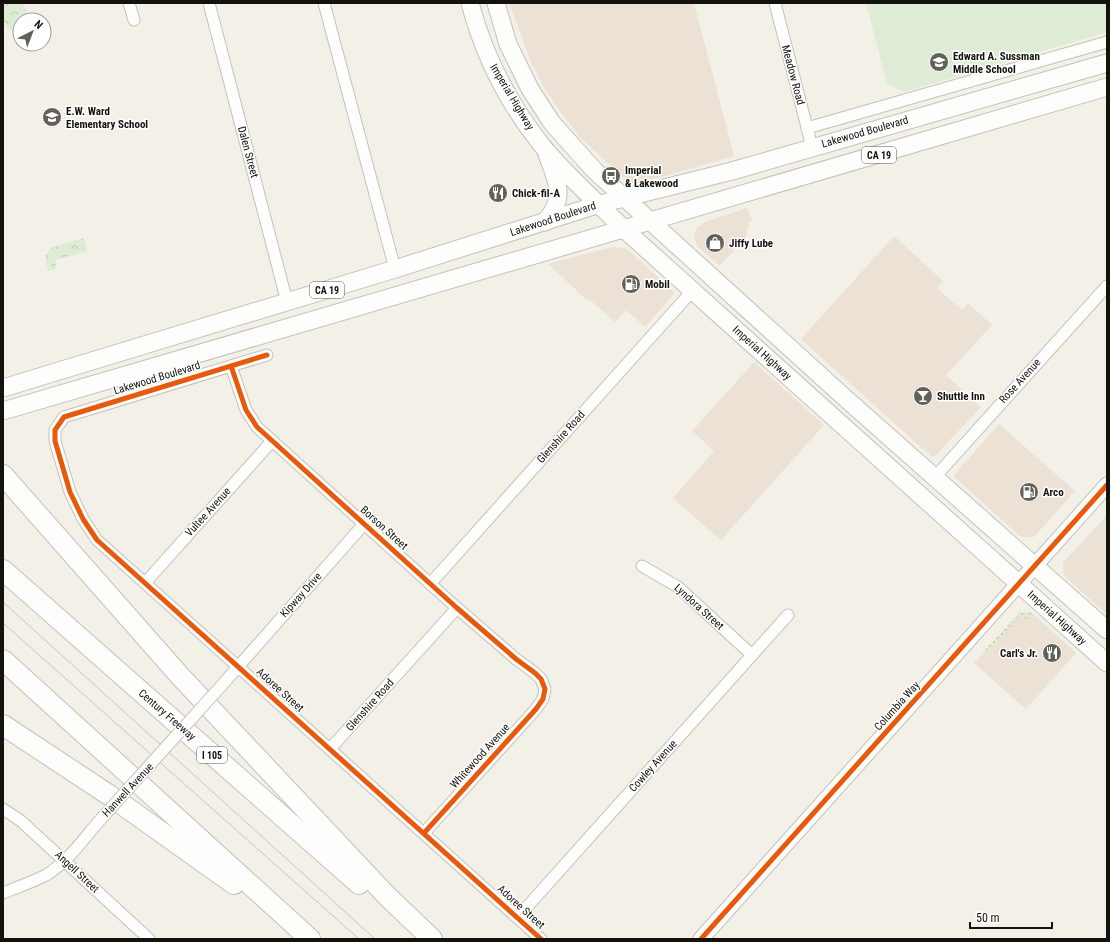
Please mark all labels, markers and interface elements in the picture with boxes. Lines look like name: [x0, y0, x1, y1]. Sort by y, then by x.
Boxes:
north arrow: [12, 12, 52, 52]
text: N: [31, 18, 45, 32]
street label: Meadow Road: [779, 44, 807, 106]
place label: Edward A. Sussman Middle School: [953, 50, 1040, 76]
school or university icon: Edward A. Sussman Middle School: [928, 51, 950, 73]
street label: Imperial Highway: [487, 62, 537, 133]
place label: E.W. Ward Elementary School: [66, 105, 148, 131]
school or university icon: E.W. Ward Elementary School: [41, 106, 63, 128]
street label: Lakewood Boulevard: [820, 113, 910, 151]
street label: Dalen Street: [235, 125, 261, 179]
road number: CA 19: [862, 147, 896, 163]
place label: Imperial & Lakewood: [625, 164, 678, 190]
bus stop icon: Imperial & Lakewood: [600, 165, 622, 187]
restaurant icon: Chick-fil-A: [487, 182, 509, 204]
place label: Chick-fil-A: [512, 187, 560, 200]
street label: Lakewood Boulevard: [508, 199, 598, 239]
shop icon: Jiffy Lube: [704, 232, 726, 254]
place label: Jiffy Lube: [729, 237, 773, 250]
fuel station icon: Mobil: [620, 273, 642, 295]
place label: Mobil: [645, 278, 670, 291]
road number: CA 19: [310, 282, 344, 298]
street label: Imperial Highway: [730, 323, 794, 383]
street label: Rose Avenue: [997, 356, 1043, 406]
street label: Lakewood Boulevard: [112, 359, 202, 397]
bar icon: Shuttle Inn: [912, 385, 934, 407]
place label: Shuttle Inn: [937, 390, 985, 403]
street label: Glenshire Road: [534, 408, 588, 466]
fuel station icon: Arco: [1018, 481, 1040, 503]
street label: Vultee Avenue: [183, 485, 233, 539]
place label: Arco: [1043, 486, 1064, 499]
street label: Borson Street: [358, 503, 410, 553]
street label: Kipway Drive: [278, 570, 324, 620]
street label: Lyndora Street: [672, 581, 726, 633]
street label: Imperial Highway: [1025, 588, 1089, 648]
restaurant icon: Carl's Jr.: [1041, 642, 1063, 664]
place label: Carl's Jr.: [1000, 647, 1038, 660]
street label: Adoree Street: [254, 665, 306, 715]
street label: Glenshire Road: [343, 676, 397, 734]
street label: Columbia Way: [872, 678, 923, 733]
street label: Century Freeway: [136, 687, 199, 744]
street label: Whitewood Avenue: [448, 721, 512, 791]
street label: Cowley Avenue: [626, 737, 680, 795]
road number: I 105: [197, 747, 227, 763]
street label: Hanwell Avenue: [100, 760, 156, 820]
street label: Angell Street: [52, 848, 102, 896]
street label: Adoree Street: [495, 882, 547, 932]
scale bar: [970, 904, 1052, 930]
text: 50 m: [976, 911, 1000, 925]

